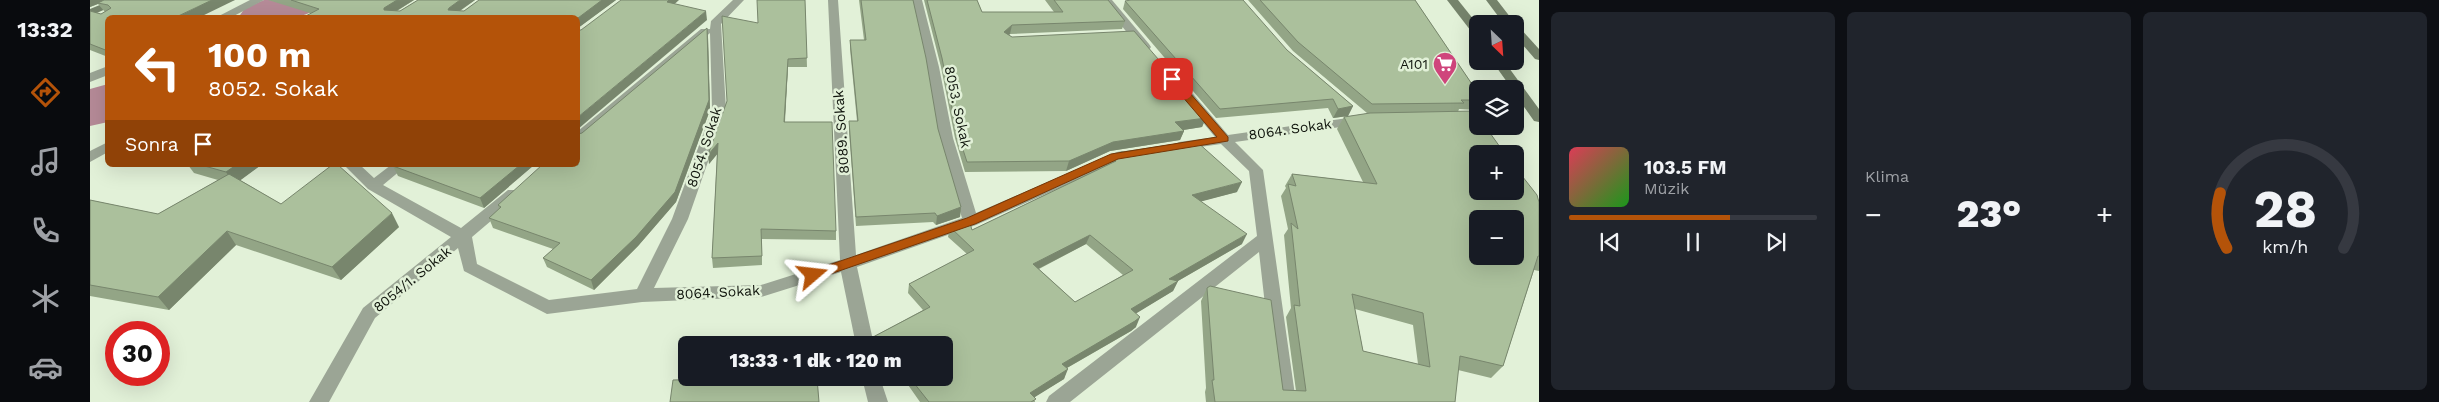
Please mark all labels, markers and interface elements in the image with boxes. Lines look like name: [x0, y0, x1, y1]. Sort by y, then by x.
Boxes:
north arrow: [1469, 15, 1524, 70]
map controls: [1469, 15, 1524, 265]
text: 13:32: [17, 17, 73, 42]
text: 100 m: [208, 34, 311, 76]
icon: left: [125, 35, 190, 100]
supermarket icon: A101: [1432, 51, 1458, 85]
place label: A101: [1400, 56, 1428, 72]
pin: [1151, 58, 1193, 100]
street label: 8053. Sokak: [942, 65, 974, 149]
icon: arrive: [1158, 65, 1186, 93]
icon: directions: [28, 75, 63, 110]
text: 8052. Sokak: [208, 76, 339, 101]
button: layers: [1469, 80, 1524, 135]
street label: 8089. Sokak: [830, 90, 852, 174]
street label: 8054. Sokak: [684, 105, 725, 189]
street label: 8064. Sokak: [1247, 115, 1333, 143]
icon: arrive: [189, 130, 217, 158]
text: Sonra: [125, 133, 179, 156]
icon: music: [28, 144, 63, 179]
button: +: [1469, 145, 1524, 200]
text: 103.5 FM: [1644, 156, 1726, 179]
text: Klima: [1865, 167, 1909, 186]
text: Müzik: [1644, 179, 1689, 198]
text: 28: [2253, 179, 2317, 240]
text: 23°: [1957, 192, 2021, 236]
text: −: [1865, 198, 1882, 231]
text: +: [2096, 198, 2113, 231]
button: −: [1469, 210, 1524, 265]
icon: phone: [28, 213, 63, 248]
icon: previous: [1596, 228, 1624, 256]
icon: pause: [1679, 228, 1707, 256]
icon: next: [1762, 228, 1790, 256]
text: km/h: [2262, 236, 2308, 257]
street label: 8054/1. Sokak: [370, 243, 454, 315]
position arrow: [786, 248, 838, 300]
icon: climate: [28, 281, 63, 316]
street label: 8064. Sokak: [676, 282, 760, 302]
speed limit sign: 30: [105, 321, 170, 386]
text: 13:33 · 1 dk · 120 m: [729, 349, 902, 372]
icon: car: [28, 350, 63, 385]

